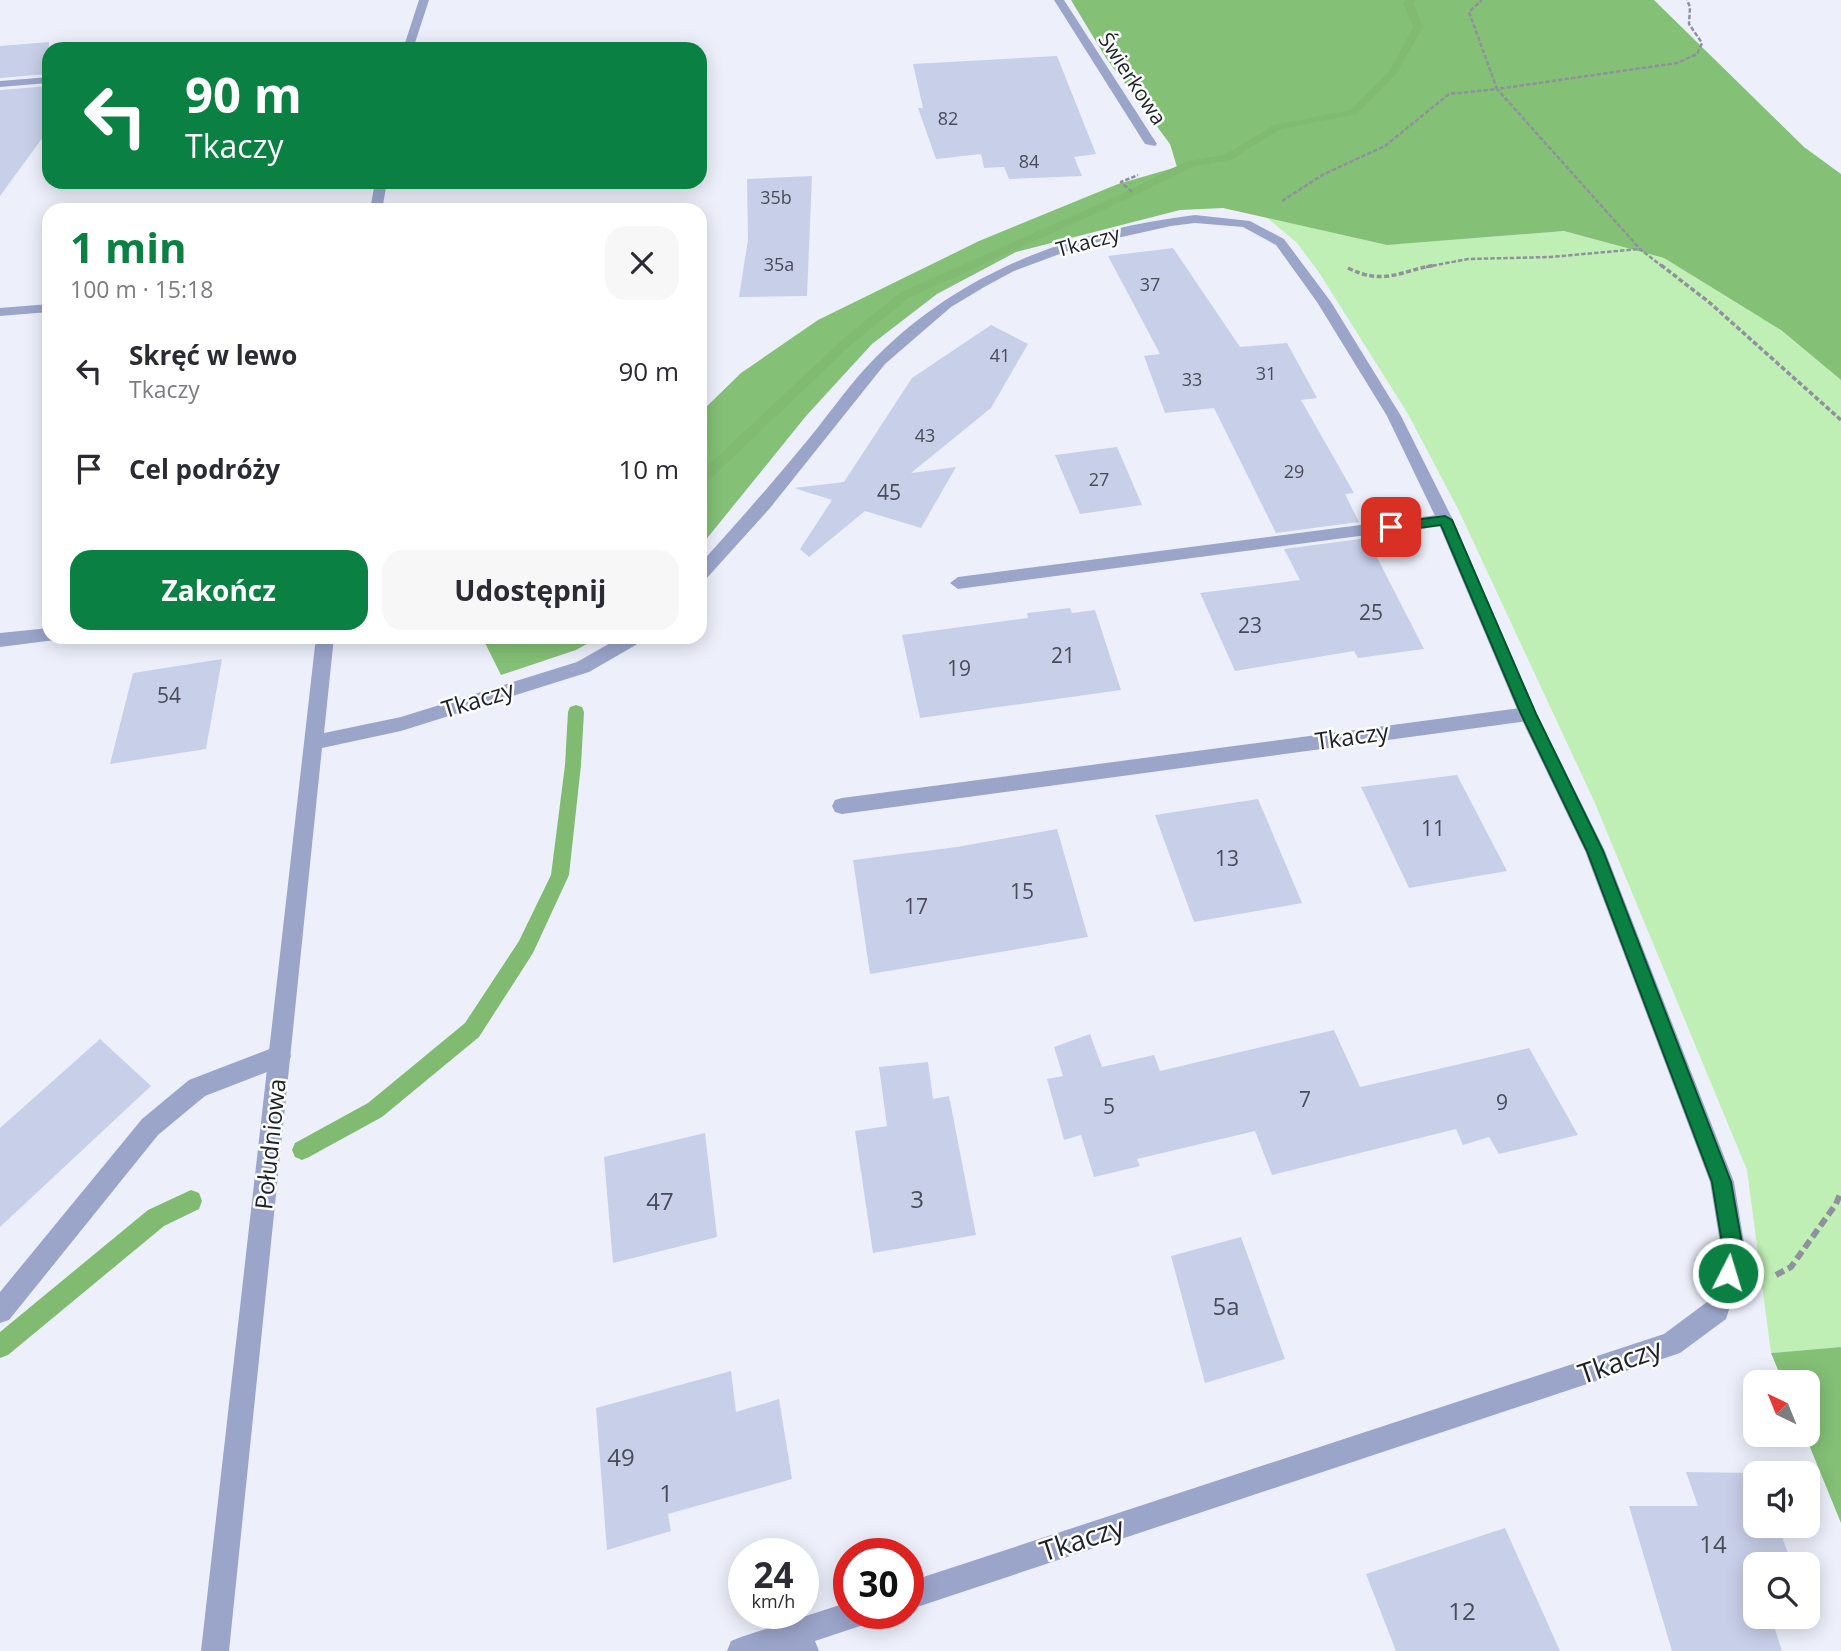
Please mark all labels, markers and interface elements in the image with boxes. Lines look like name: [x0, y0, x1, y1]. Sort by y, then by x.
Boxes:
street label: Świerkowa: [1092, 27, 1173, 130]
text: 90 m: [185, 61, 302, 127]
icon: left: [70, 70, 161, 161]
house number: 82: [938, 106, 958, 130]
text: Tkaczy: [185, 124, 284, 167]
house number: 84: [1019, 149, 1039, 173]
house number: 35b: [760, 185, 792, 209]
text: 1 min: [70, 218, 187, 275]
street label: Tkaczy: [1053, 219, 1123, 263]
button: close: [605, 226, 679, 300]
house number: 35a: [764, 252, 794, 276]
house number: 37: [1140, 272, 1160, 296]
text: 100 m · 15:18: [70, 273, 213, 305]
text: Skręć w lewo: [129, 337, 297, 373]
house number: 41: [990, 343, 1010, 367]
icon: left: [70, 352, 108, 390]
text: 90 m: [618, 353, 679, 389]
house number: 31: [1256, 361, 1276, 385]
house number: 33: [1182, 367, 1202, 391]
text: Tkaczy: [129, 373, 200, 405]
house number: 43: [915, 423, 935, 447]
icon: arrive: [70, 450, 108, 488]
text: Cel podróży: [129, 451, 280, 487]
text: 10 m: [618, 451, 679, 487]
house number: 29: [1284, 459, 1304, 483]
house number: 27: [1089, 467, 1109, 491]
house number: 45: [877, 478, 901, 506]
pin: [1361, 497, 1421, 557]
icon: arrive: [1372, 508, 1410, 546]
button: Zakończ: [70, 550, 368, 630]
button: Udostępnij: [382, 550, 679, 630]
house number: 25: [1359, 598, 1383, 626]
house number: 23: [1238, 611, 1262, 639]
house number: 21: [1051, 641, 1075, 669]
house number: 19: [947, 654, 971, 682]
street label: Tkaczy: [437, 672, 519, 725]
house number: 54: [157, 681, 181, 709]
street label: Tkaczy: [1313, 714, 1392, 757]
house number: 11: [1421, 814, 1445, 842]
house number: 13: [1215, 844, 1239, 872]
house number: 15: [1010, 877, 1034, 905]
house number: 17: [904, 892, 928, 920]
street label: Południowa: [246, 1077, 293, 1211]
house number: 7: [1299, 1085, 1311, 1113]
house number: 9: [1496, 1088, 1508, 1116]
house number: 5: [1103, 1092, 1115, 1120]
house number: 3: [910, 1182, 924, 1215]
house number: 47: [646, 1184, 674, 1217]
position arrow: [1691, 1236, 1765, 1310]
house number: 5a: [1212, 1289, 1240, 1322]
street label: Tkaczy: [1573, 1328, 1668, 1392]
north arrow: [1743, 1370, 1820, 1447]
map controls: [1743, 1370, 1820, 1629]
house number: 49: [607, 1440, 635, 1473]
button: sound: [1743, 1461, 1820, 1538]
house number: 1: [659, 1476, 673, 1509]
street label: Tkaczy: [1035, 1506, 1129, 1569]
house number: 14: [1699, 1527, 1727, 1560]
speed limit sign: 30: [833, 1538, 924, 1629]
text: 24: [753, 1551, 794, 1598]
button: search: [1743, 1552, 1820, 1629]
text: km/h: [752, 1589, 795, 1613]
house number: 12: [1448, 1594, 1476, 1627]

